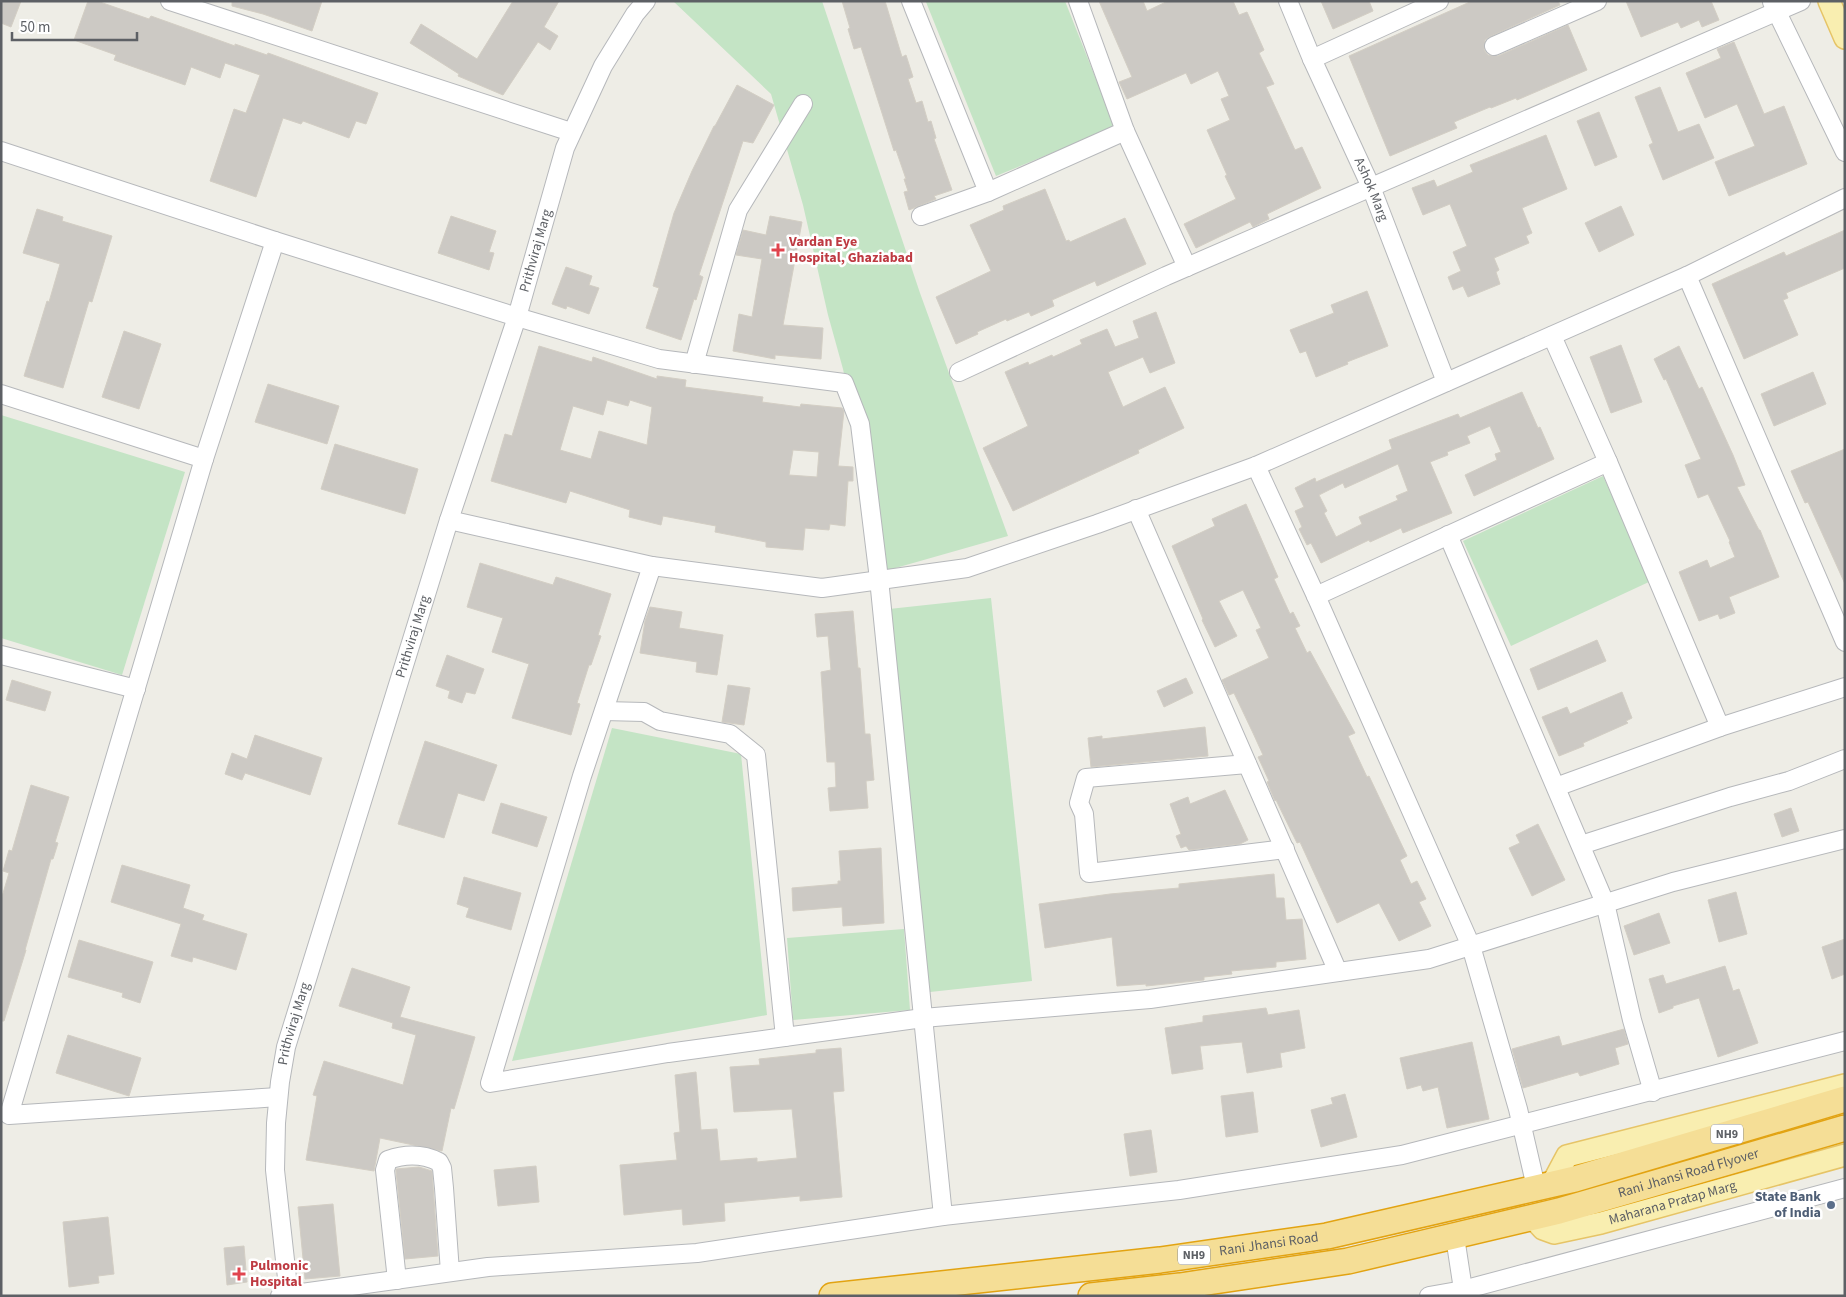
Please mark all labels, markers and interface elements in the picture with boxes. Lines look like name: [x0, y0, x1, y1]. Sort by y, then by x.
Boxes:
scale bar: [12, 10, 138, 42]
text: 50 m: [20, 17, 50, 38]
street label: Ashok Marg: [1349, 154, 1393, 224]
street label: Prithviraj Marg: [514, 207, 557, 295]
place label: Vardan Eye Hospital, Ghaziabad: [788, 232, 913, 268]
marker: Vardan Eye Hospital, Ghaziabad: [771, 243, 785, 257]
street label: Prithviraj Marg: [391, 593, 435, 680]
street label: Prithviraj Marg: [273, 980, 315, 1067]
road number: NH9: [1711, 1124, 1743, 1144]
street label: Rani Jhansi Road Flyover: [1616, 1143, 1761, 1203]
street label: Maharana Pratap Marg: [1607, 1176, 1739, 1230]
place label: State Bank of India: [1755, 1187, 1821, 1223]
marker: State Bank of India: [1825, 1199, 1837, 1211]
street label: Rani Jhansi Road: [1218, 1227, 1320, 1261]
road number: NH9: [1178, 1246, 1210, 1264]
place label: Pulmonic Hospital: [250, 1256, 309, 1292]
marker: Pulmonic Hospital: [232, 1267, 246, 1281]

